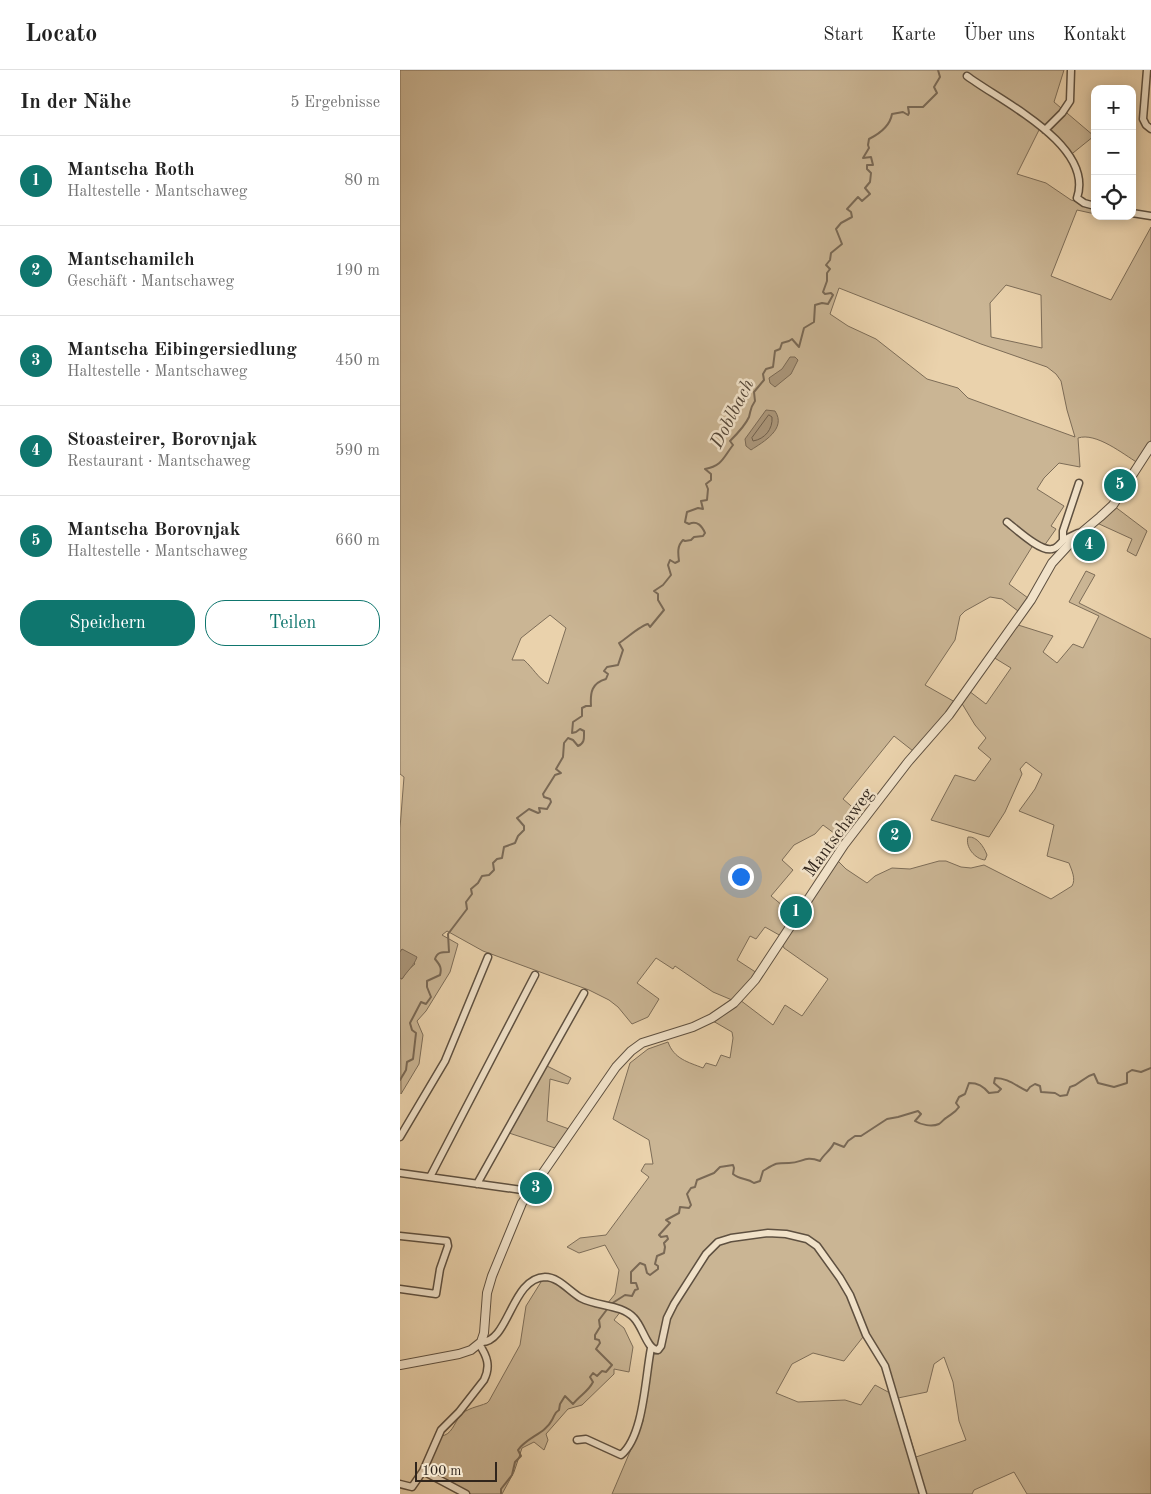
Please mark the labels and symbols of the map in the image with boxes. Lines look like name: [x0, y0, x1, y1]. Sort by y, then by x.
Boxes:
water label: Doblbach: [707, 376, 759, 453]
pin: 5: [1104, 466, 1136, 504]
pin: 4: [1073, 526, 1105, 564]
street label: Mantschaweg: [801, 785, 877, 880]
pin: 2: [879, 817, 911, 855]
your location: [728, 864, 754, 890]
pin: 1: [780, 893, 812, 931]
pin: 3: [520, 1169, 552, 1207]
scale bar: [415, 1459, 498, 1482]

